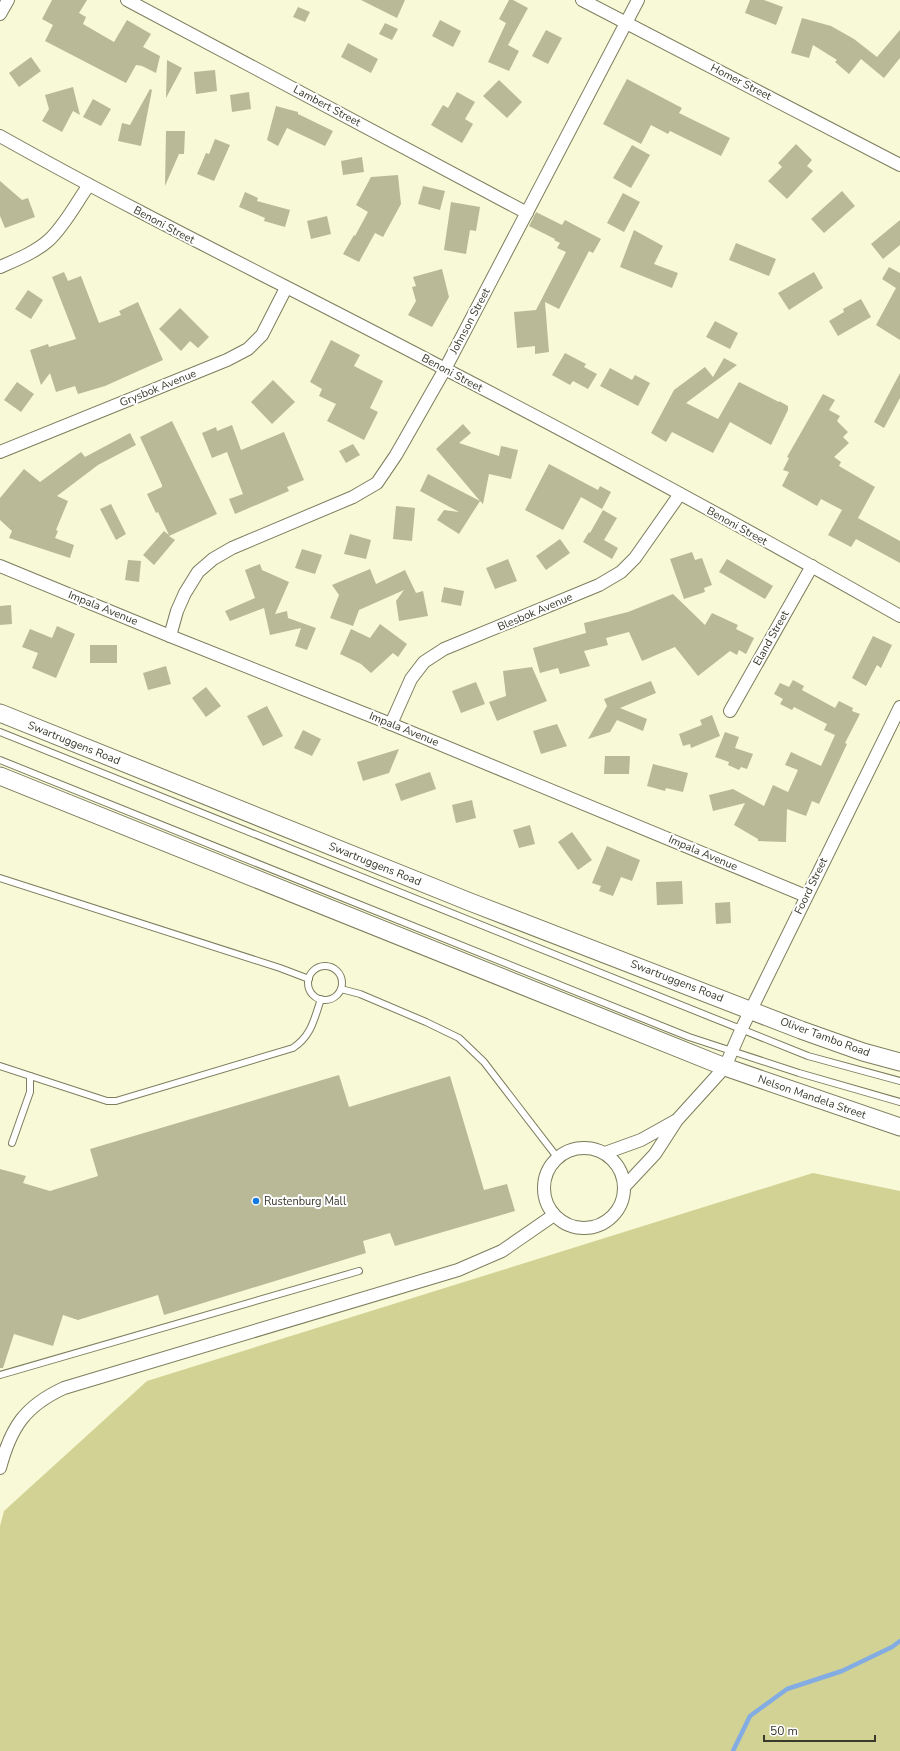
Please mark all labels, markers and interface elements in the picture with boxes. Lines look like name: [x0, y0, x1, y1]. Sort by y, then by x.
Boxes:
street label: Homer Street: [708, 60, 774, 104]
street label: Lambert Street: [291, 82, 363, 130]
street label: Benoni Street: [131, 203, 197, 247]
street label: Johnson Street: [446, 285, 494, 357]
street label: Benoni Street: [419, 351, 485, 395]
street label: Grysbok Avenue: [117, 366, 199, 410]
street label: Benoni Street: [704, 503, 770, 549]
street label: Impala Avenue: [66, 587, 140, 629]
street label: Blesbok Avenue: [495, 589, 575, 635]
street label: Eland Street: [750, 608, 792, 668]
street label: Impala Avenue: [367, 708, 441, 750]
street label: Swartruggens Road: [25, 718, 123, 768]
street label: Impala Avenue: [666, 832, 740, 874]
street label: Swartruggens Road: [326, 839, 424, 889]
street label: Foord Street: [791, 855, 831, 917]
street label: Swartruggens Road: [628, 956, 726, 1006]
street label: Oliver Tambo Road: [778, 1014, 872, 1060]
street label: Nelson Mandela Street: [756, 1071, 868, 1123]
place label: Rustenburg Mall: [264, 1194, 347, 1209]
marker: Rustenburg Mall: [251, 1196, 261, 1206]
scale bar: [764, 1717, 875, 1743]
text: 50 m: [770, 1723, 798, 1739]

